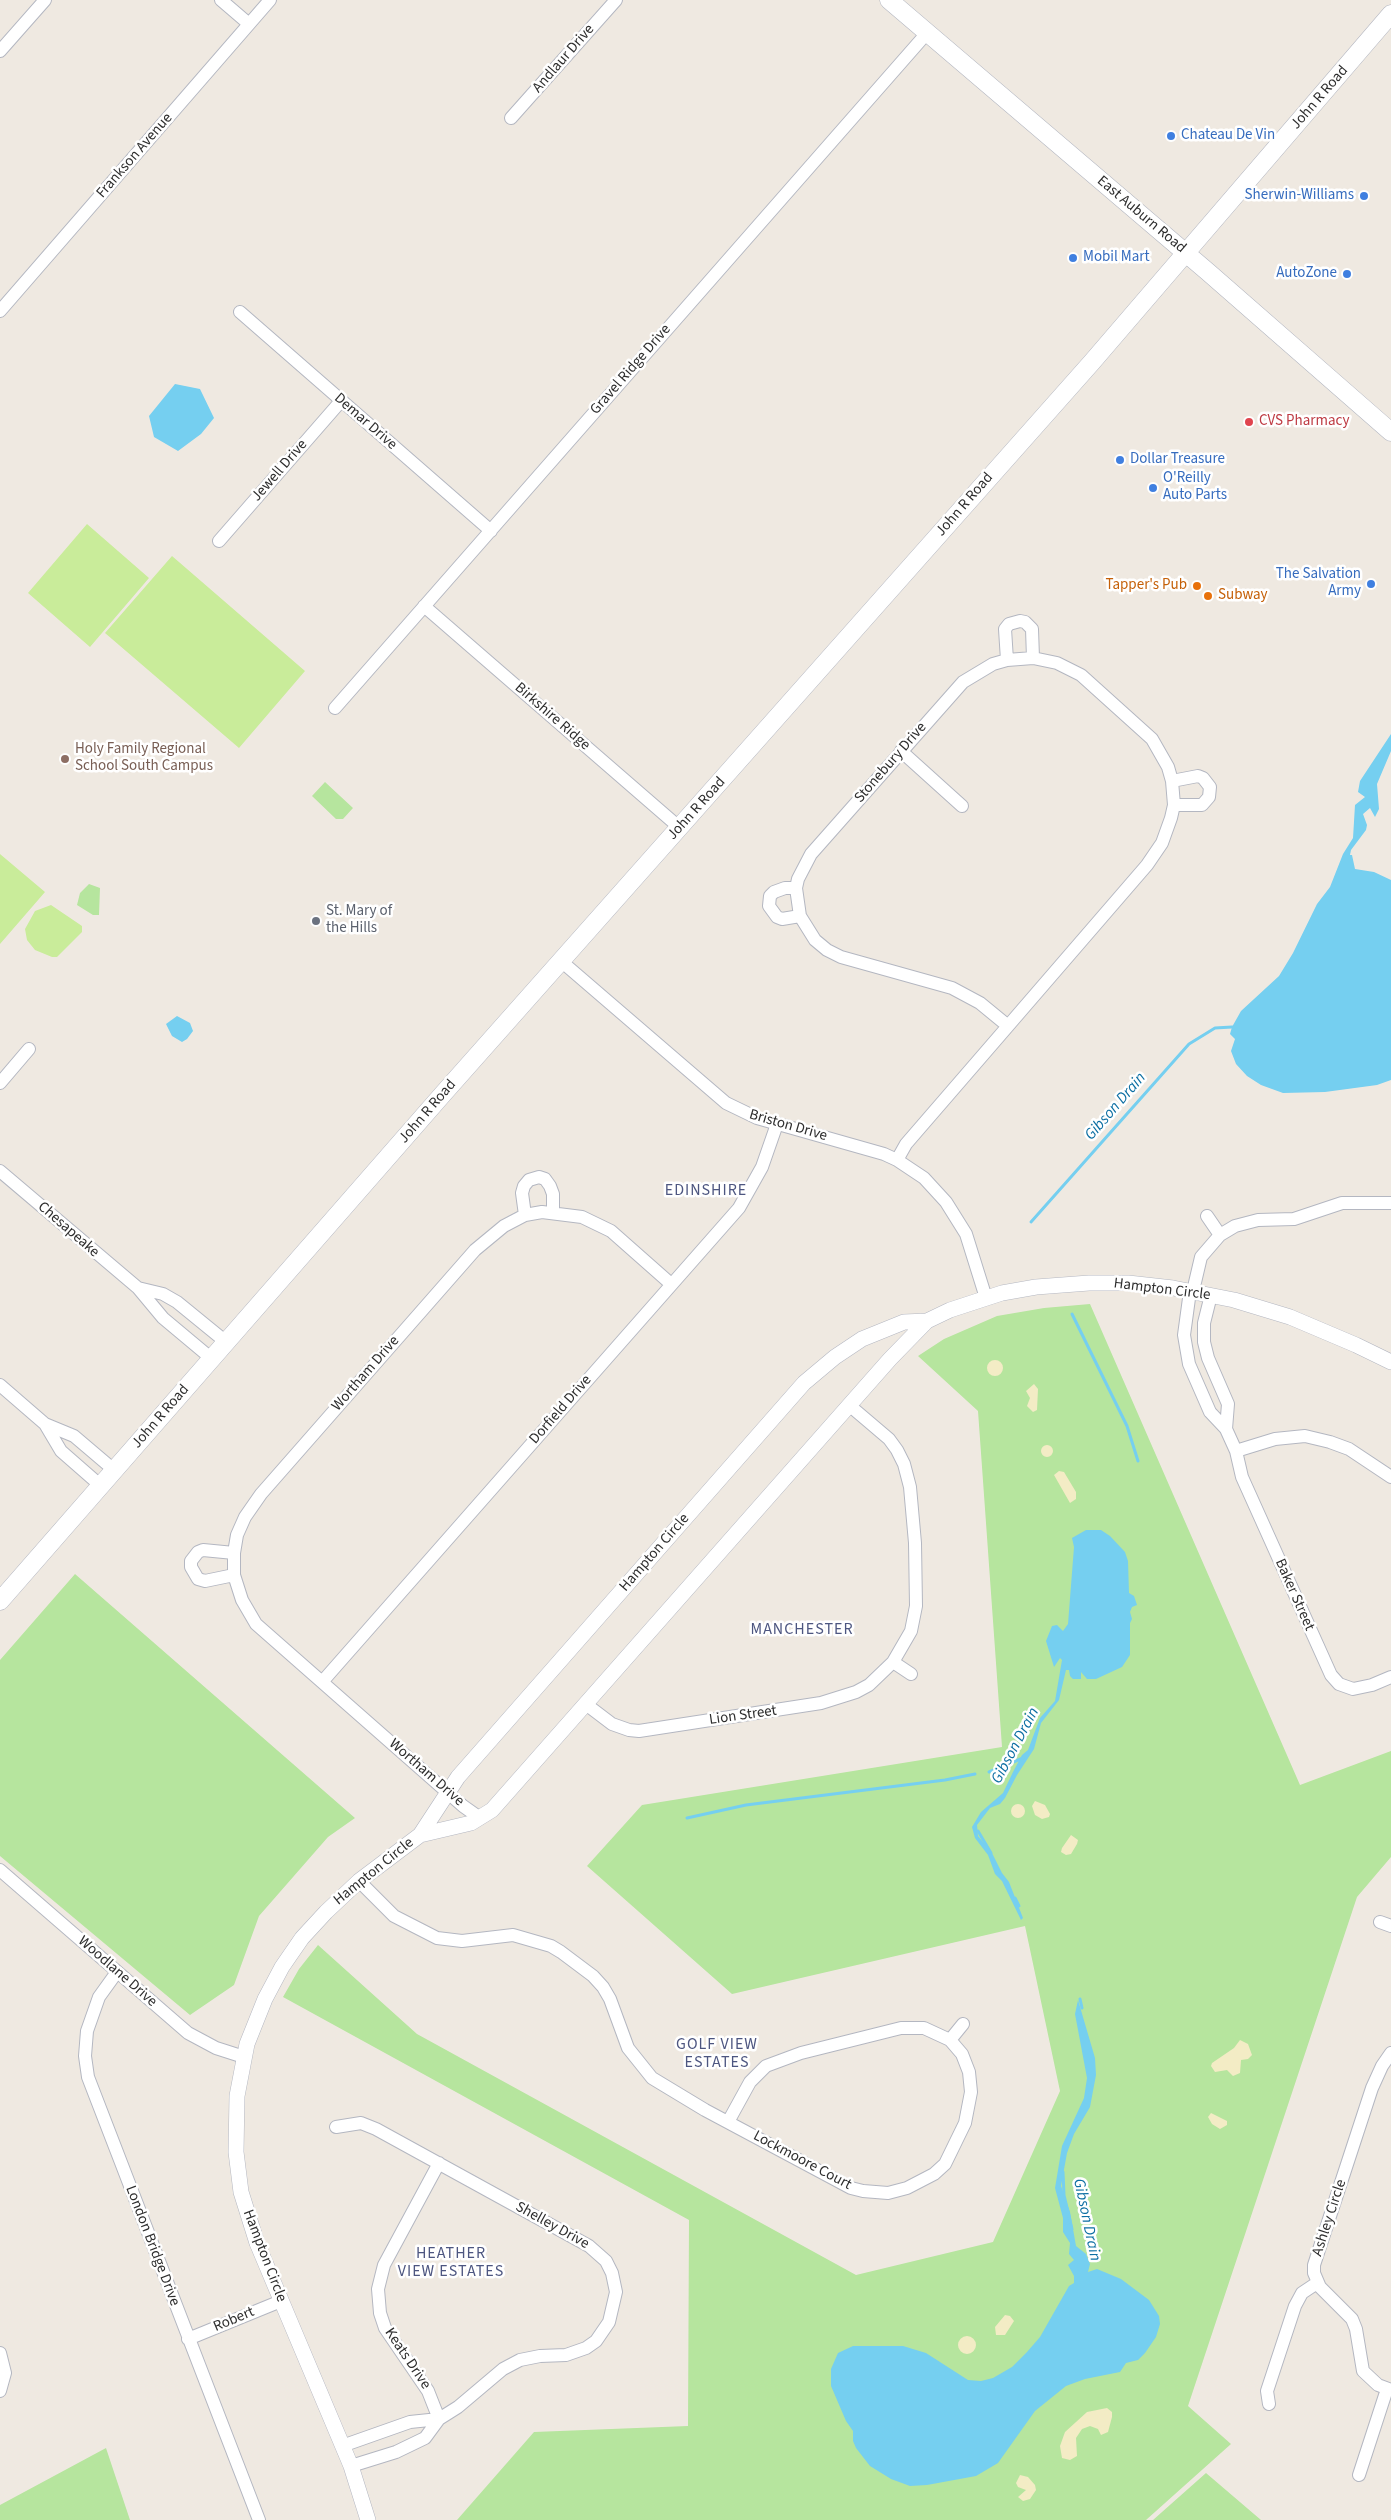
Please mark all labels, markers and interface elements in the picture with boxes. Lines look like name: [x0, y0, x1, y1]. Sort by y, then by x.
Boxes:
street label: Andlaur Drive: [529, 21, 599, 97]
street label: John R Road: [1287, 63, 1353, 133]
street label: Frankson Avenue: [93, 110, 177, 202]
place label: Chateau De Vin: [1181, 127, 1275, 145]
marker: Chateau De Vin: [1165, 130, 1177, 142]
street label: East Auburn Road: [1093, 172, 1189, 258]
place label: Sherwin-Williams: [1245, 187, 1354, 205]
marker: Sherwin-Williams: [1358, 190, 1370, 202]
place label: Mobil Mart: [1083, 249, 1150, 267]
marker: Mobil Mart: [1067, 252, 1079, 264]
place label: AutoZone: [1276, 265, 1337, 283]
marker: AutoZone: [1341, 268, 1353, 280]
street label: Gravel Ridge Drive: [587, 321, 675, 419]
street label: Demar Drive: [330, 390, 400, 454]
place label: CVS Pharmacy: [1259, 413, 1349, 431]
marker: CVS Pharmacy: [1243, 416, 1255, 428]
street label: Jewell Drive: [248, 436, 312, 506]
place label: Dollar Treasure: [1130, 451, 1225, 469]
marker: Dollar Treasure: [1114, 454, 1126, 466]
street label: John R Road: [932, 470, 998, 540]
place label: O'Reilly Auto Parts: [1163, 470, 1227, 505]
marker: O'Reilly Auto Parts: [1147, 482, 1159, 494]
place label: The Salvation Army: [1276, 566, 1361, 601]
place label: Tapper's Pub: [1106, 577, 1187, 595]
marker: The Salvation Army: [1365, 578, 1377, 590]
marker: Tapper's Pub: [1191, 580, 1203, 592]
place label: Subway: [1218, 587, 1268, 605]
marker: Subway: [1202, 590, 1214, 602]
street label: Birkshire Ridge: [511, 679, 593, 755]
street label: Stonebury Drive: [851, 719, 931, 807]
place label: Holy Family Regional School South Campus: [75, 741, 213, 776]
marker: Holy Family Regional School South Campus: [59, 753, 71, 765]
street label: John R Road: [664, 774, 730, 844]
place label: St. Mary of the Hills: [326, 903, 392, 938]
marker: St. Mary of the Hills: [310, 915, 322, 927]
water label: Gibson Drain: [1081, 1069, 1151, 1145]
street label: John R Road: [395, 1077, 461, 1147]
street label: Briston Drive: [747, 1106, 829, 1146]
district label: EDINSHIRE: [664, 1181, 748, 1201]
street label: Chesapeake: [34, 1198, 102, 1262]
street label: Hampton Circle: [1113, 1275, 1211, 1305]
street label: Wortham Drive: [328, 1333, 404, 1415]
street label: Dorfield Drive: [526, 1372, 596, 1448]
street label: John R Road: [128, 1382, 194, 1452]
street label: Hampton Circle: [616, 1510, 694, 1596]
street label: Baker Street: [1270, 1556, 1318, 1634]
district label: MANCHESTER: [749, 1620, 855, 1640]
street label: Lion Street: [708, 1702, 778, 1730]
water label: Gibson Drain: [988, 1705, 1044, 1787]
street label: Wortham Drive: [385, 1735, 467, 1811]
street label: Hampton Circle: [330, 1834, 418, 1910]
street label: Woodlane Drive: [74, 1933, 160, 2011]
district label: GOLF VIEW ESTATES: [675, 2035, 759, 2073]
street label: Lockmoore Court: [750, 2128, 854, 2194]
water label: Gibson Drain: [1068, 2177, 1104, 2263]
street label: Ashley Circle: [1309, 2177, 1351, 2259]
street label: London Bridge Drive: [121, 2183, 183, 2309]
street label: Shelley Drive: [512, 2198, 592, 2254]
street label: Hampton Circle: [238, 2207, 290, 2305]
district label: HEATHER VIEW ESTATES: [396, 2244, 506, 2282]
street label: Robert: [211, 2303, 257, 2337]
street label: Keats Drive: [380, 2325, 434, 2393]

